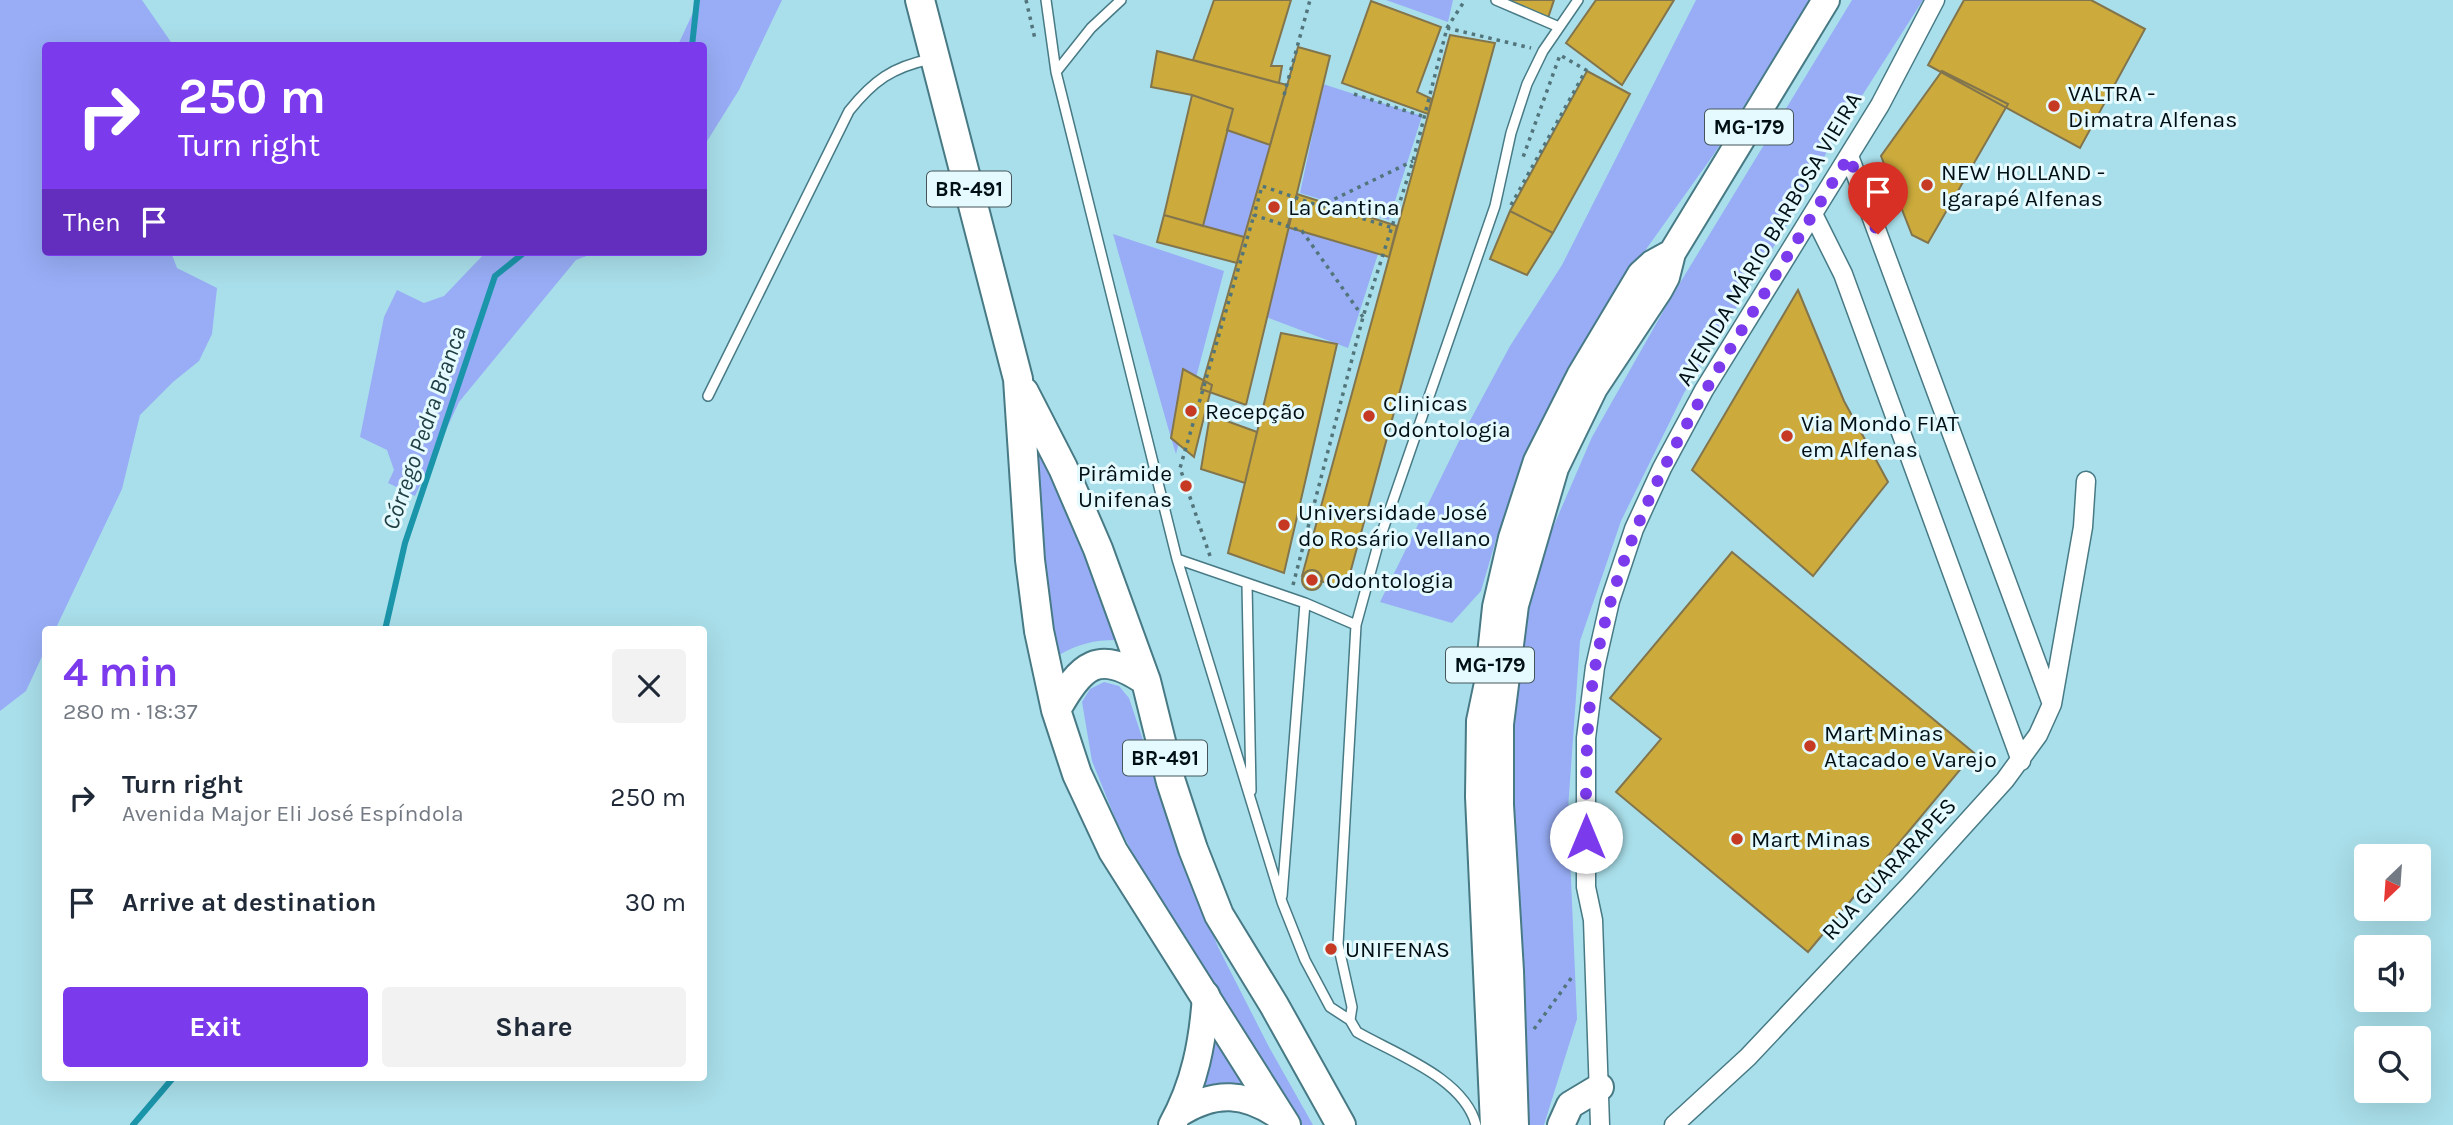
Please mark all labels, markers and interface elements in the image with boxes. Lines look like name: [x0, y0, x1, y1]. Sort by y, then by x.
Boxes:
text: 250 m: [178, 68, 326, 125]
icon: right: [63, 70, 154, 161]
place label: VALTRA - Dimatra Alfenas: [2068, 80, 2237, 133]
street label: AVENIDA MÁRIO BARBOSA VIEIRA: [1671, 87, 1867, 391]
marker: VALTRA - Dimatra Alfenas: [2046, 98, 2062, 114]
road number: MG-179: [1705, 110, 1793, 144]
text: Turn right: [178, 127, 320, 164]
place label: NEW HOLLAND - Igarapé Alfenas: [1941, 159, 2105, 212]
pin: [1848, 162, 1908, 234]
road number: BR-491: [927, 172, 1011, 206]
icon: arrive: [1859, 173, 1897, 211]
marker: NEW HOLLAND - Igarapé Alfenas: [1919, 177, 1935, 193]
place label: La Cantina: [1288, 194, 1400, 221]
marker: La Cantina: [1266, 199, 1282, 215]
icon: arrive: [135, 203, 173, 241]
text: Then: [63, 207, 121, 238]
water label: Córrego Pedra Branca: [376, 323, 472, 533]
place label: Clinicas Odontologia: [1383, 390, 1511, 443]
place label: Recepção: [1205, 398, 1305, 425]
marker: Recepção: [1183, 403, 1199, 419]
marker: Clinicas Odontologia: [1361, 408, 1377, 424]
place label: Via Mondo FIAT em Alfenas: [1801, 410, 1959, 463]
marker: Via Mondo FIAT em Alfenas: [1779, 428, 1795, 444]
place label: Pirâmide Unifenas: [1078, 460, 1172, 513]
marker: Pirâmide Unifenas: [1178, 478, 1194, 494]
place label: Universidade José do Rosário Vellano: [1298, 499, 1490, 552]
marker: Universidade José do Rosário Vellano: [1276, 517, 1292, 533]
place label: Odontologia: [1326, 567, 1454, 594]
marker: Odontologia: [1304, 572, 1320, 588]
text: 4 min: [63, 647, 178, 697]
road number: MG-179: [1446, 648, 1534, 682]
button: close: [612, 649, 686, 723]
text: 280 m · 18:37: [63, 698, 198, 725]
place label: Mart Minas Atacado e Varejo: [1824, 720, 1997, 773]
marker: Mart Minas Atacado e Varejo: [1802, 738, 1818, 754]
road number: BR-491: [1123, 740, 1207, 776]
text: Turn right: [122, 769, 243, 800]
icon: right: [63, 779, 101, 817]
text: 250 m: [610, 782, 686, 813]
street label: RUA GUARARAPES: [1816, 792, 1962, 946]
text: Avenida Major Eli José Espíndola: [122, 800, 464, 827]
position arrow: [1549, 800, 1623, 874]
place label: Mart Minas: [1751, 826, 1871, 853]
marker: Mart Minas: [1729, 831, 1745, 847]
north arrow: [2354, 844, 2431, 920]
map controls: [2354, 844, 2431, 1103]
icon: arrive: [63, 884, 101, 922]
text: Arrive at destination: [122, 887, 376, 918]
text: 30 m: [625, 887, 686, 918]
button: sound: [2354, 935, 2431, 1012]
place label: UNIFENAS: [1345, 936, 1450, 963]
marker: UNIFENAS: [1323, 941, 1339, 957]
button: Exit: [63, 987, 368, 1067]
button: Share: [382, 987, 686, 1067]
button: search: [2354, 1026, 2431, 1103]

